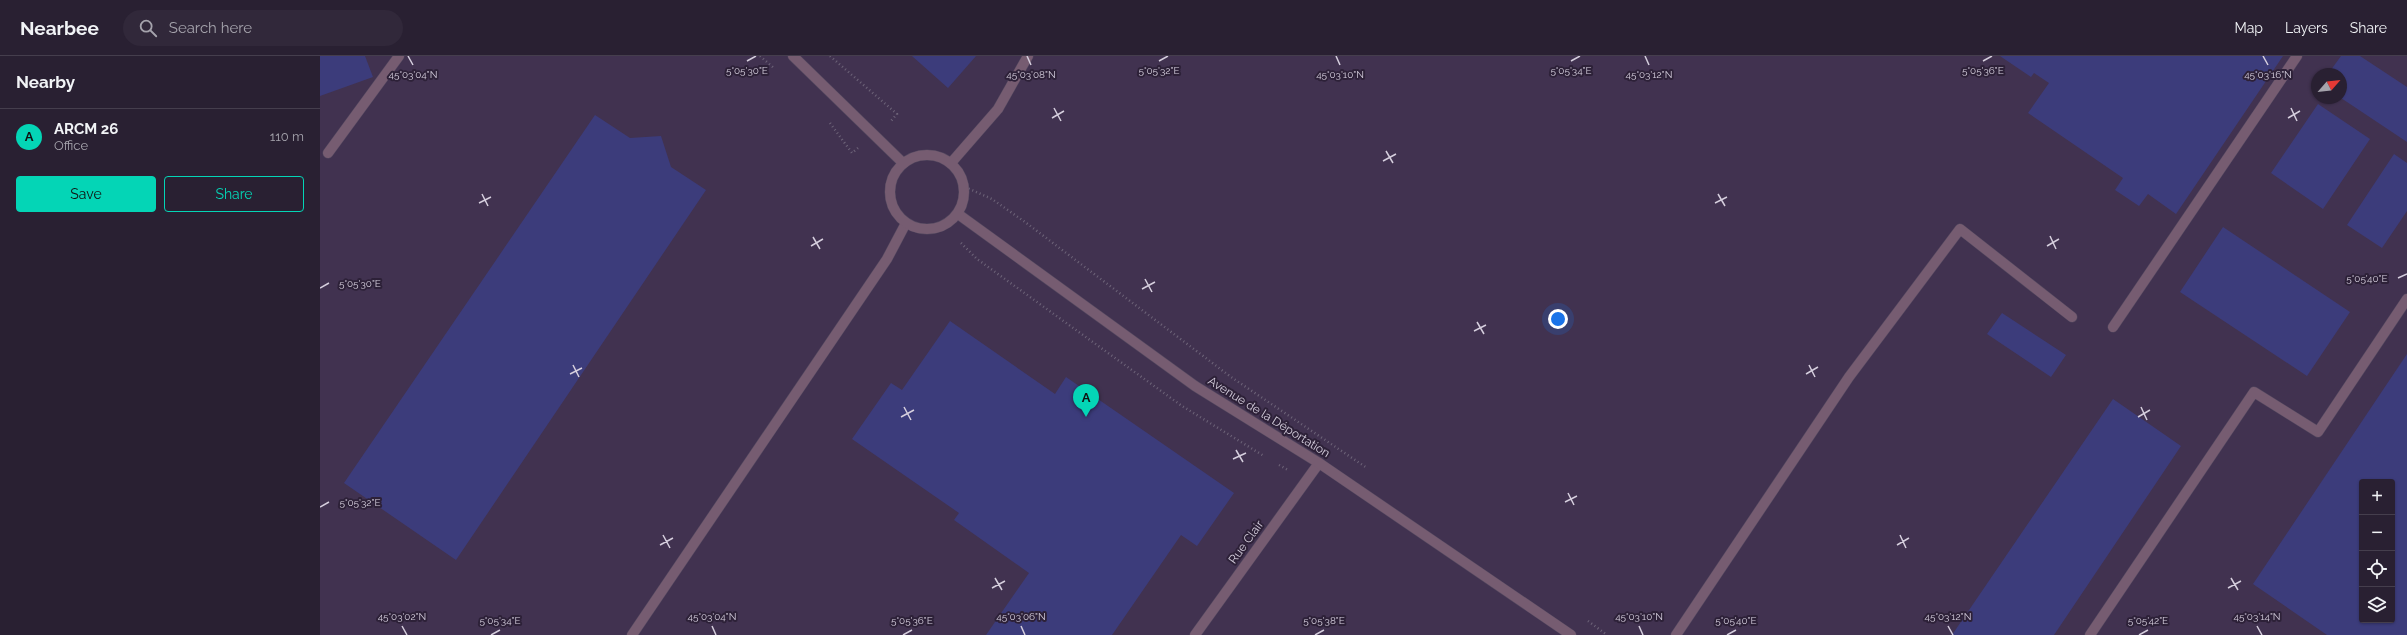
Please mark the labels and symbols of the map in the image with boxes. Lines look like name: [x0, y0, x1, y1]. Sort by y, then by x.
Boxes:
text: 5°05'30"E: [726, 65, 768, 76]
text: 5°05'32"E: [1139, 65, 1179, 76]
text: 5°05'34"E: [1550, 65, 1592, 76]
text: 5°05'36"E: [1962, 65, 2004, 76]
north arrow: [2311, 68, 2347, 104]
text: 45°03'04"N: [389, 69, 437, 80]
text: 45°03'08"N: [1006, 69, 1056, 80]
text: 45°03'10"N: [1316, 69, 1364, 80]
text: 45°03'12"N: [1626, 69, 1672, 80]
text: 45°03'16"N: [2244, 69, 2292, 80]
text: 5°05'40"E: [2346, 273, 2388, 284]
text: 5°05'30"E: [339, 278, 381, 289]
your location: [1548, 309, 1568, 329]
street label: Avenue de la Déportation: [1205, 374, 1333, 460]
pin: A: [1073, 384, 1099, 417]
text: 5°05'32"E: [340, 497, 380, 508]
street label: Rue Clair: [1226, 517, 1267, 566]
text: 45°03'02"N: [378, 611, 426, 622]
text: 45°03'04"N: [688, 611, 736, 622]
text: 45°03'06"N: [996, 611, 1046, 622]
text: 45°03'10"N: [1615, 611, 1663, 622]
text: 45°03'12"N: [1925, 611, 1971, 622]
text: 45°03'14"N: [2233, 611, 2281, 622]
text: 5°05'34"E: [479, 615, 521, 626]
text: 5°05'36"E: [891, 615, 933, 626]
text: 5°05'38"E: [1303, 615, 1345, 626]
text: 5°05'40"E: [1715, 615, 1757, 626]
text: 5°05'42"E: [2128, 615, 2168, 626]

